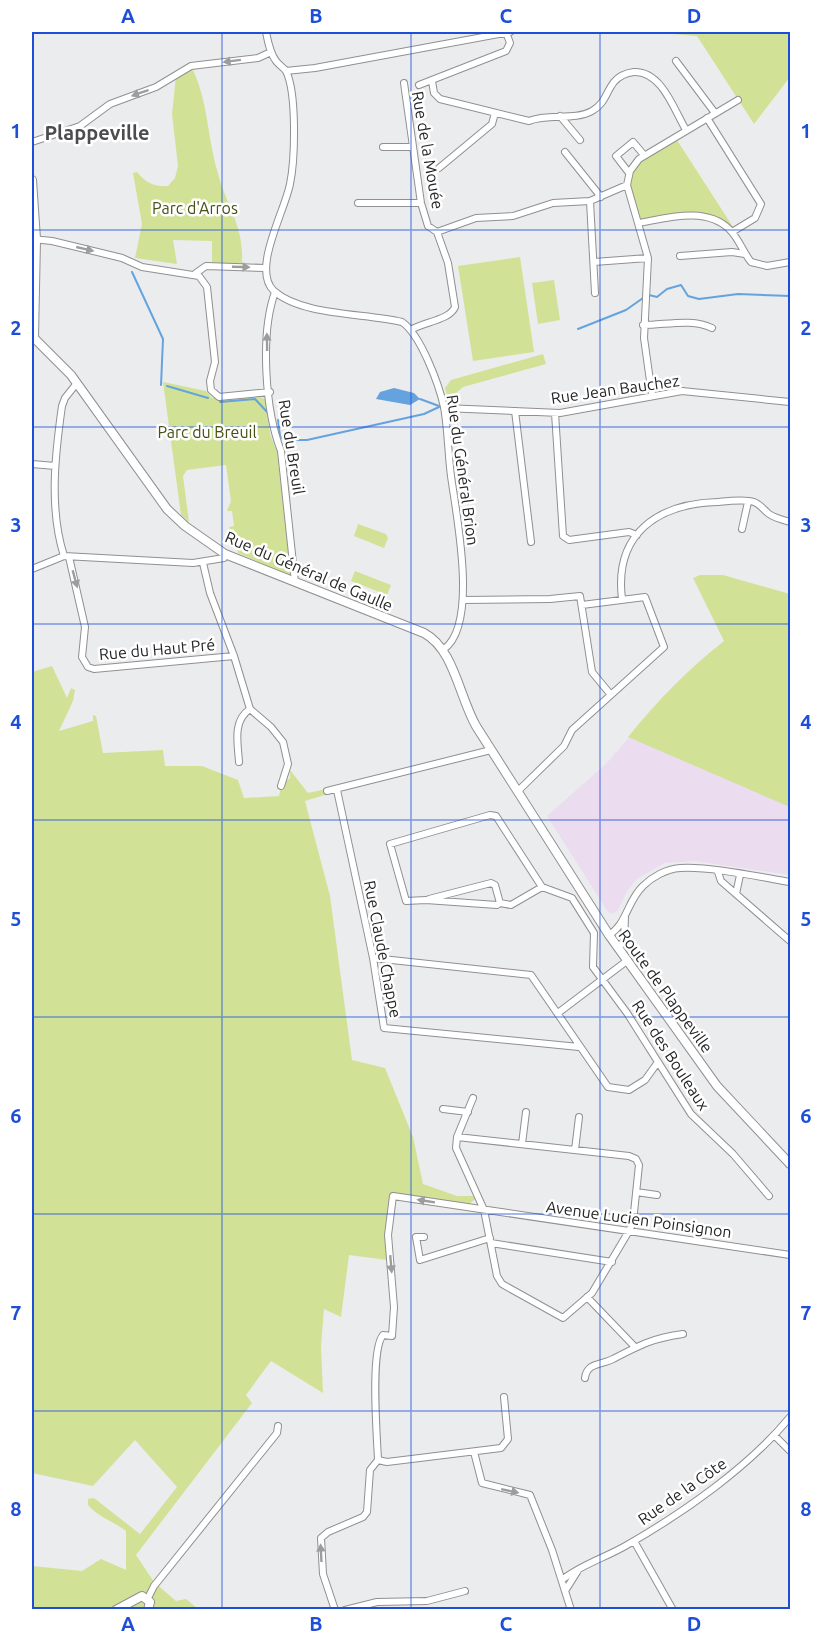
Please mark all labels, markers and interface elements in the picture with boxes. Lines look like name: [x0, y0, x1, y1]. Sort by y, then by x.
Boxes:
text: A: [121, 4, 135, 27]
text: B: [309, 4, 323, 27]
text: C: [500, 4, 513, 27]
text: D: [687, 4, 701, 27]
one-way arrow: [222, 56, 241, 66]
one-way arrow: [131, 89, 149, 99]
street label: Rue de la Mouée: [409, 90, 447, 210]
text: 1: [10, 119, 22, 142]
text: 1: [800, 119, 812, 142]
district label: Plappeville: [44, 121, 150, 144]
park label: Parc d'Arros: [152, 199, 238, 217]
one-way arrow: [76, 245, 95, 254]
one-way arrow: [231, 262, 250, 272]
text: 2: [10, 316, 22, 339]
text: 2: [800, 316, 812, 339]
one-way arrow: [262, 332, 271, 351]
street label: Rue Jean Bauchez: [550, 371, 680, 407]
street label: Rue du Général Brion: [444, 394, 482, 546]
street label: Rue du Breuil: [276, 398, 308, 496]
park label: Parc du Breuil: [157, 423, 257, 441]
text: 3: [10, 513, 22, 536]
text: 3: [800, 513, 812, 536]
street label: Rue du Général de Gaulle: [222, 527, 396, 615]
one-way arrow: [71, 570, 80, 588]
street label: Rue du Haut Pré: [98, 635, 216, 663]
text: 4: [10, 710, 22, 733]
text: 4: [800, 710, 812, 733]
street label: Rue Claude Chappe: [361, 879, 405, 1019]
text: 5: [10, 907, 22, 930]
text: 5: [800, 907, 812, 930]
street label: Route de Plappeville: [615, 926, 717, 1056]
street label: Rue des Bouleaux: [629, 997, 713, 1113]
text: 6: [10, 1104, 22, 1127]
text: 6: [800, 1104, 812, 1127]
one-way arrow: [416, 1196, 435, 1205]
street label: Avenue Lucien Poinsignon: [545, 1197, 733, 1241]
one-way arrow: [386, 1255, 395, 1274]
text: 7: [10, 1301, 22, 1324]
text: 7: [800, 1301, 812, 1324]
street label: Rue de la Côte: [634, 1454, 730, 1528]
one-way arrow: [501, 1487, 520, 1496]
text: 8: [10, 1497, 22, 1520]
text: 8: [800, 1497, 812, 1520]
one-way arrow: [317, 1544, 326, 1563]
text: A: [121, 1612, 135, 1635]
text: B: [309, 1612, 323, 1635]
text: C: [500, 1612, 513, 1635]
text: D: [687, 1612, 701, 1635]

